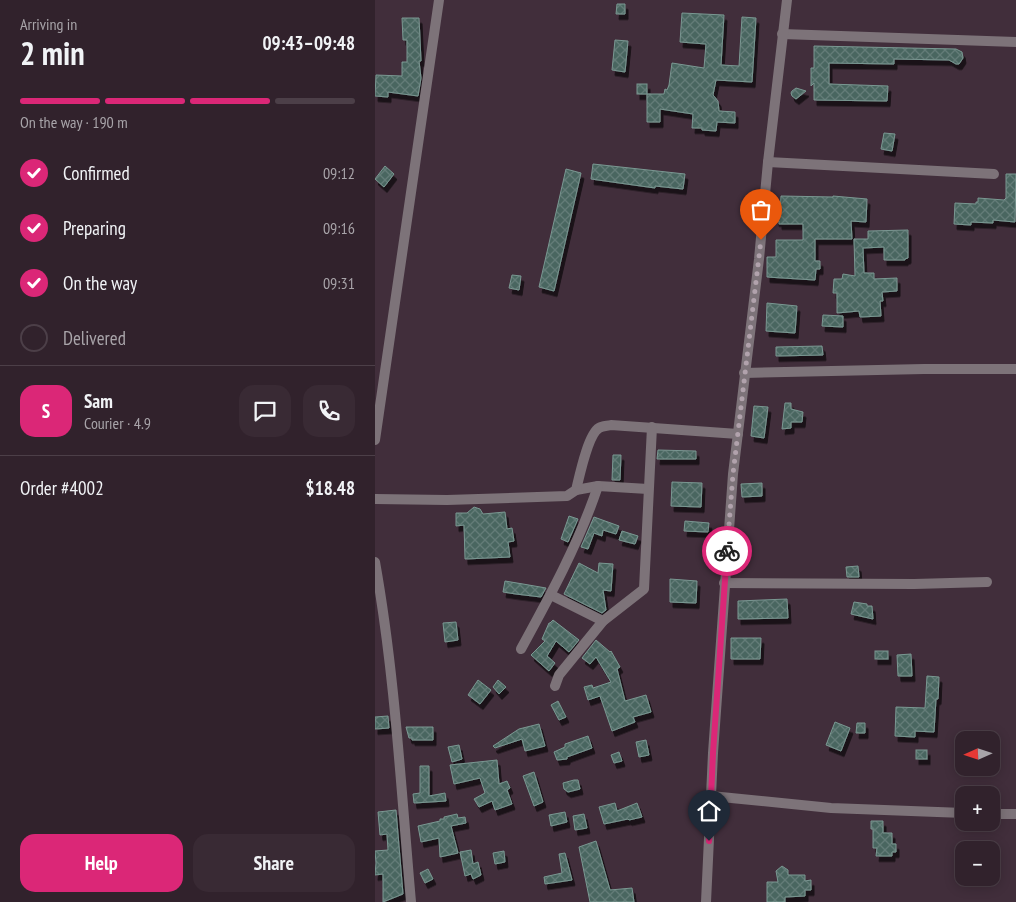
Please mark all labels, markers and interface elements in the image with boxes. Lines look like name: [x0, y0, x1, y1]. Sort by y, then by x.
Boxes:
text: Arriving in: [20, 14, 77, 34]
text: 09:43–09:48: [262, 31, 355, 55]
text: 2 min: [20, 32, 85, 74]
text: On the way · 190 m: [20, 112, 128, 132]
icon: check: [20, 159, 48, 187]
text: Confirmed: [63, 161, 130, 185]
text: 09:12: [323, 163, 355, 183]
pin: [740, 189, 782, 240]
icon: bag: [747, 196, 775, 224]
icon: check: [20, 214, 48, 242]
text: Preparing: [63, 216, 126, 240]
text: 09:16: [323, 218, 355, 238]
icon: check: [20, 269, 48, 297]
text: On the way: [63, 271, 137, 295]
text: 09:31: [323, 273, 355, 293]
text: Delivered: [63, 326, 126, 350]
button: chat: [239, 385, 291, 437]
button: phone: [303, 385, 355, 437]
text: Sam: [84, 389, 113, 413]
text: S: [42, 399, 50, 423]
text: Courier · 4.9: [84, 413, 151, 433]
text: Order #4002: [20, 476, 104, 500]
text: $18.48: [306, 476, 355, 500]
courier: [702, 526, 752, 576]
icon: bike: [713, 537, 741, 565]
north arrow: [955, 731, 1000, 776]
map controls: [955, 731, 1000, 886]
button: +: [955, 786, 1000, 831]
pin: [688, 790, 730, 841]
icon: home: [695, 797, 723, 825]
button: Help: [20, 834, 183, 892]
button: Share: [193, 834, 355, 892]
button: −: [955, 841, 1000, 886]

